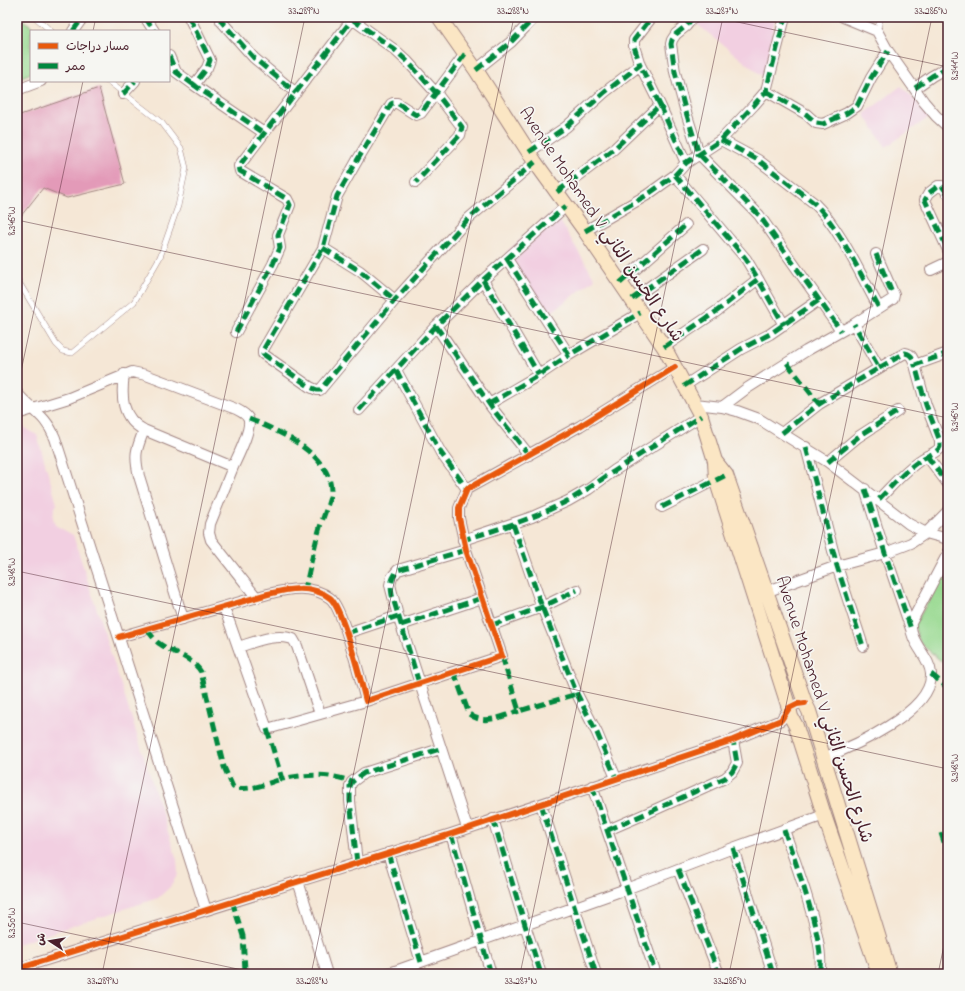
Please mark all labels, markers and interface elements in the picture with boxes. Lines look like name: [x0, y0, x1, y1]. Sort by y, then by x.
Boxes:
text: 33.289°N: [288, 4, 320, 19]
text: 33.288°N: [497, 4, 529, 19]
text: 33.287°N: [706, 4, 739, 19]
text: 33.286°N: [915, 4, 948, 19]
legend: [30, 30, 170, 82]
text: مسار دراجات: [66, 38, 129, 56]
text: 8.344°W: [948, 51, 963, 80]
text: ممر: [65, 58, 85, 76]
street label: Avenue Mohamed V شارع الحسن الثاني: [511, 102, 689, 349]
text: 8.346°W: [5, 206, 20, 235]
text: 8.346°W: [948, 402, 963, 431]
text: 8.348°W: [5, 558, 20, 586]
street label: Avenue Mohamed V شارع الحسن الثاني: [767, 573, 879, 847]
text: 8.348°W: [948, 754, 963, 782]
text: 8.350°W: [5, 908, 20, 938]
north arrow: [30, 921, 70, 961]
text: ش: [32, 932, 50, 947]
text: 33.289°N: [87, 974, 119, 989]
text: 33.288°N: [296, 974, 328, 989]
text: 33.287°N: [505, 974, 538, 989]
text: 33.286°N: [714, 974, 747, 989]

